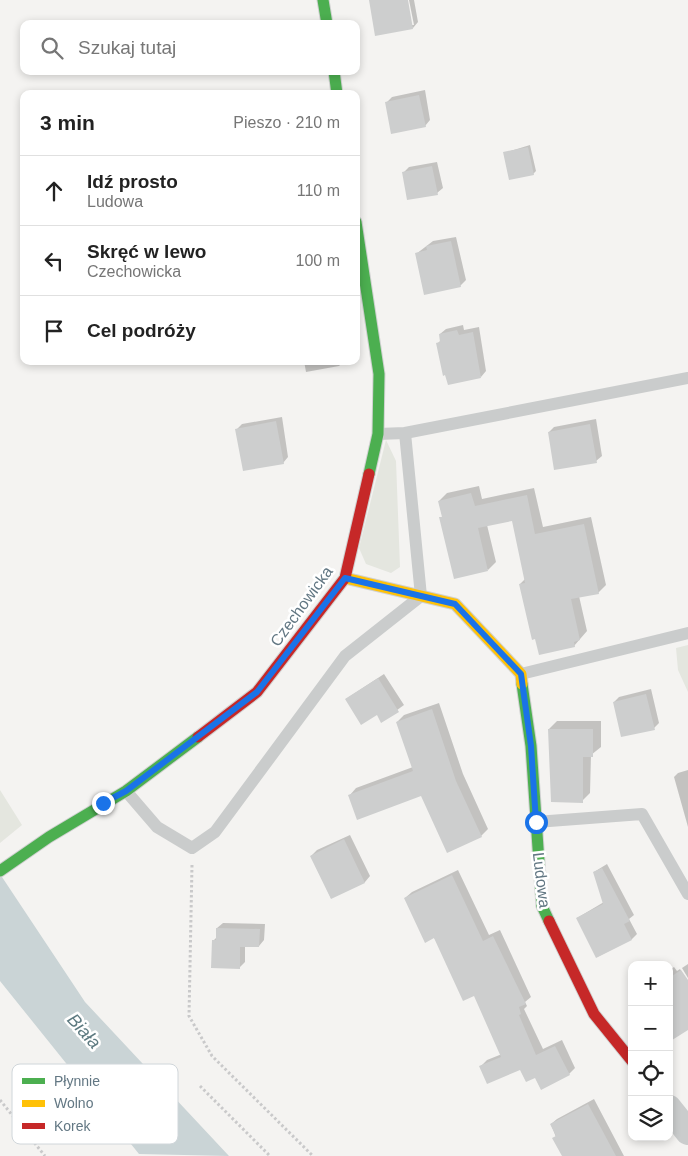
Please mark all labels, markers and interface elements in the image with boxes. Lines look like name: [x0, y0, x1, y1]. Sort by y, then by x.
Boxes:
search box: [20, 20, 360, 75]
icon: search: [38, 34, 66, 62]
text: Szukaj tutaj: [78, 37, 176, 58]
text: 3 min: [40, 111, 95, 134]
text: Pieszo · 210 m: [233, 114, 340, 131]
text: Idź prosto: [87, 171, 178, 192]
icon: ahead: [40, 177, 68, 205]
text: 110 m: [297, 182, 340, 199]
text: Ludowa: [87, 193, 143, 210]
text: Skręć w lewo: [87, 241, 206, 262]
icon: left: [40, 247, 68, 275]
text: 100 m: [296, 252, 340, 269]
text: Czechowicka: [87, 263, 181, 280]
icon: arrive: [40, 317, 68, 345]
text: Cel podróży: [87, 320, 196, 341]
street label: Czechowicka: [267, 563, 336, 649]
route end: [92, 792, 115, 815]
route start: [525, 811, 548, 834]
street label: Ludowa: [530, 851, 553, 909]
map controls: [628, 961, 673, 1141]
button: +: [628, 961, 673, 1006]
button: −: [628, 1006, 673, 1051]
water label: Biała: [63, 1009, 105, 1053]
button: locate: [628, 1051, 673, 1096]
legend: [12, 1064, 178, 1144]
text: Płynnie: [54, 1073, 100, 1089]
text: Wolno: [54, 1095, 94, 1111]
button: layers: [628, 1096, 673, 1141]
text: Korek: [54, 1118, 92, 1134]

